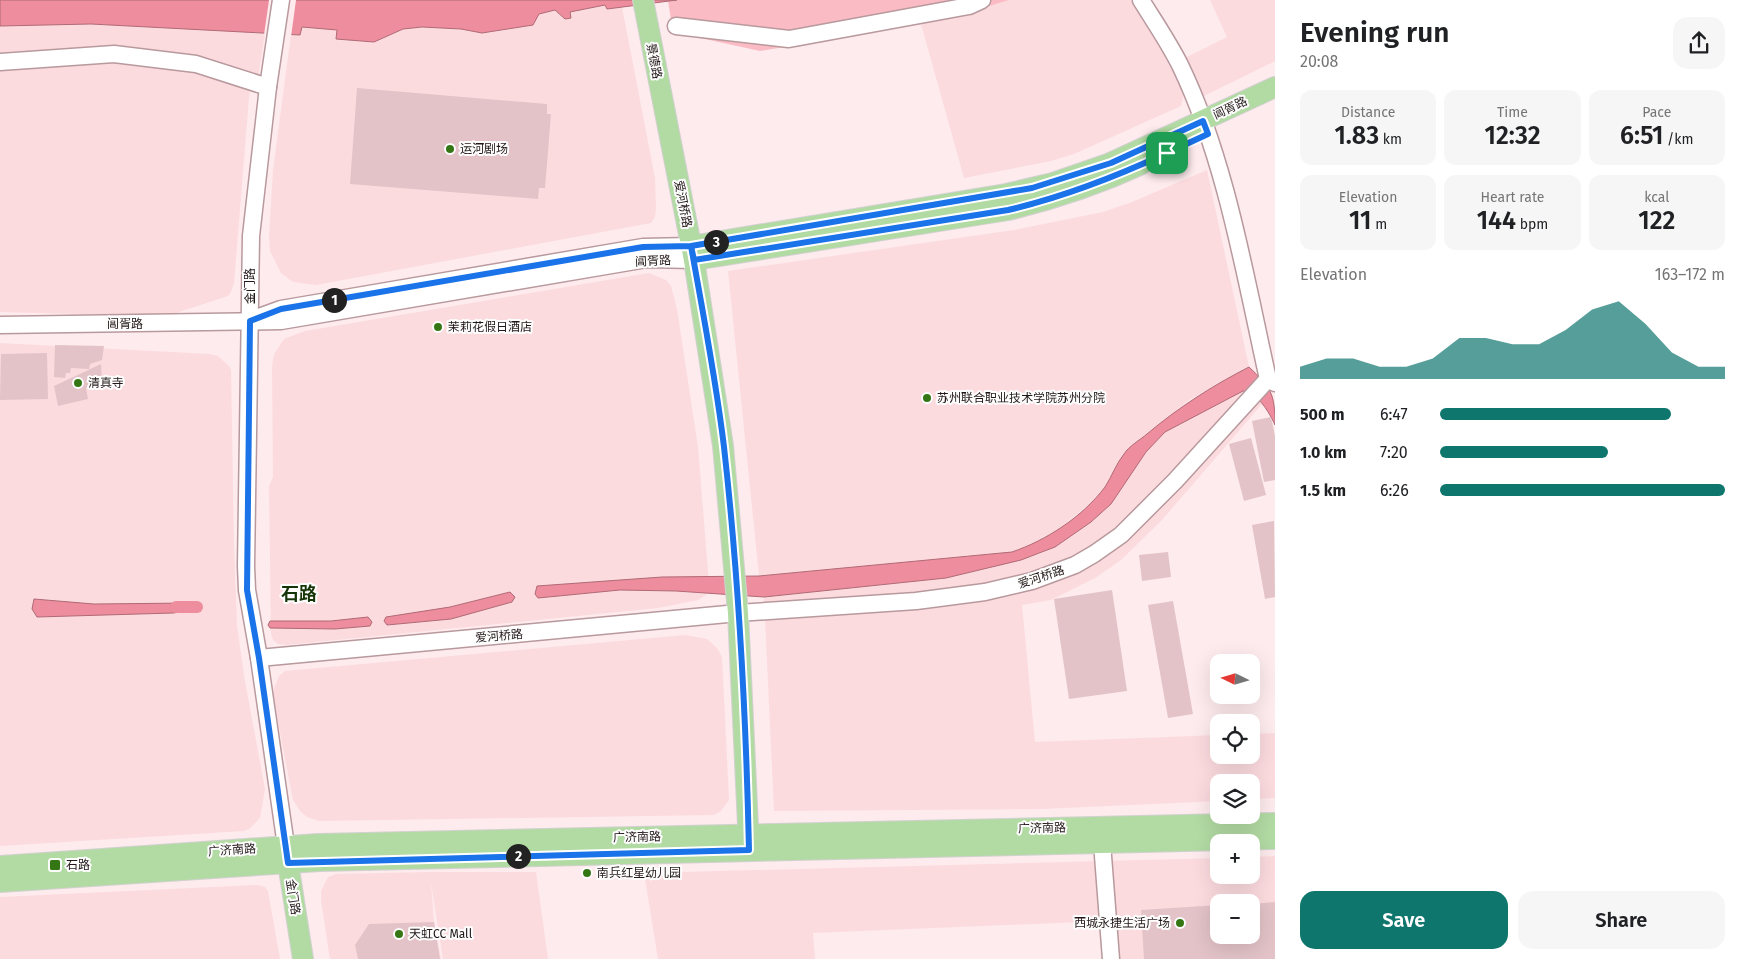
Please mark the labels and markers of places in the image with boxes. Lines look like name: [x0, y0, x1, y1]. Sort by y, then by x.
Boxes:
pin: [1146, 132, 1188, 174]
place label: 运河剧场: [460, 142, 508, 156]
marker: 运河剧场: [444, 143, 456, 155]
pin: 3: [704, 230, 728, 254]
pin: 1: [322, 288, 346, 312]
place label: 茉莉花假日酒店: [448, 320, 532, 334]
marker: 茉莉花假日酒店: [432, 321, 444, 333]
place label: 清真寺: [88, 376, 124, 390]
marker: 清真寺: [72, 377, 84, 389]
place label: 苏州联合职业技术学院苏州分院: [937, 391, 1105, 405]
marker: 苏州联合职业技术学院苏州分院: [921, 392, 933, 404]
pin: 2: [506, 844, 530, 868]
marker: 石路: [48, 858, 62, 872]
place label: 石路: [66, 858, 90, 872]
place label: 南兵红星幼儿园: [597, 866, 681, 880]
marker: 南兵红星幼儿园: [581, 867, 593, 879]
place label: 西城永捷生活广场: [1074, 916, 1170, 930]
marker: 西城永捷生活广场: [1174, 917, 1186, 929]
place label: 天虹CC Mall: [409, 927, 473, 941]
marker: 天虹CC Mall: [393, 928, 405, 940]

